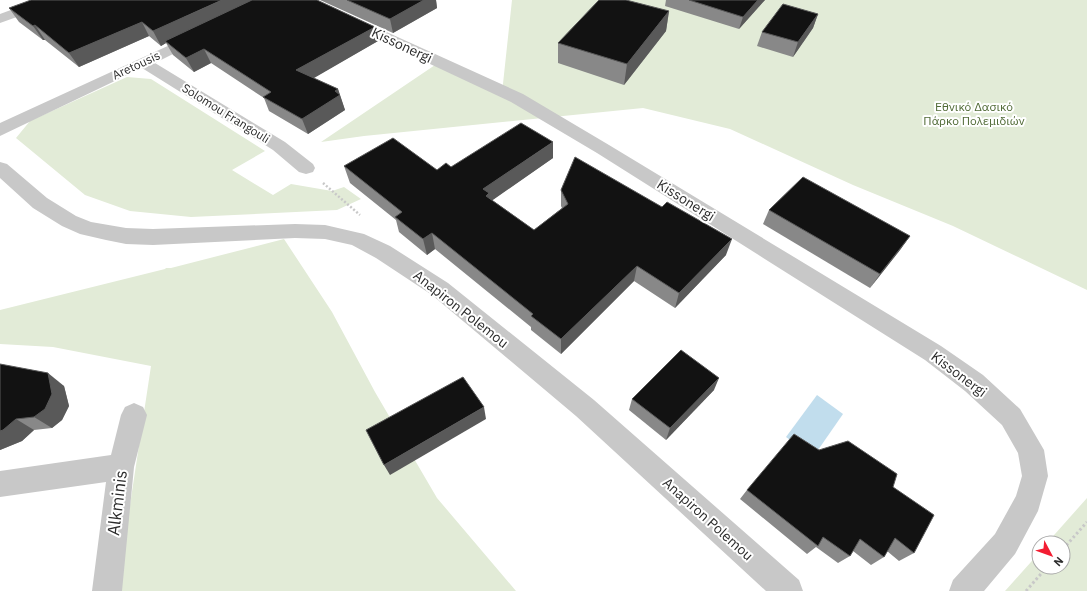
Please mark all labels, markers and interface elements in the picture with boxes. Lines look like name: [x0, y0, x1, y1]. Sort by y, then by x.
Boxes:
street label: Kissonergi: [369, 23, 435, 67]
street label: Aretousis: [110, 47, 162, 83]
street label: Solomou Frangouli: [179, 80, 273, 146]
park label: Εθνικό Δασικό Πάρκο Πολεμιδιών: [923, 99, 1025, 128]
street label: Kissonergi: [654, 175, 718, 225]
street label: Anapiron Polemou: [410, 266, 512, 352]
street label: Kissonergi: [928, 347, 990, 401]
street label: Alkminis: [102, 469, 132, 537]
street label: Anapiron Polemou: [659, 474, 757, 564]
north arrow: [1031, 535, 1071, 575]
text: N: [1051, 554, 1066, 569]

